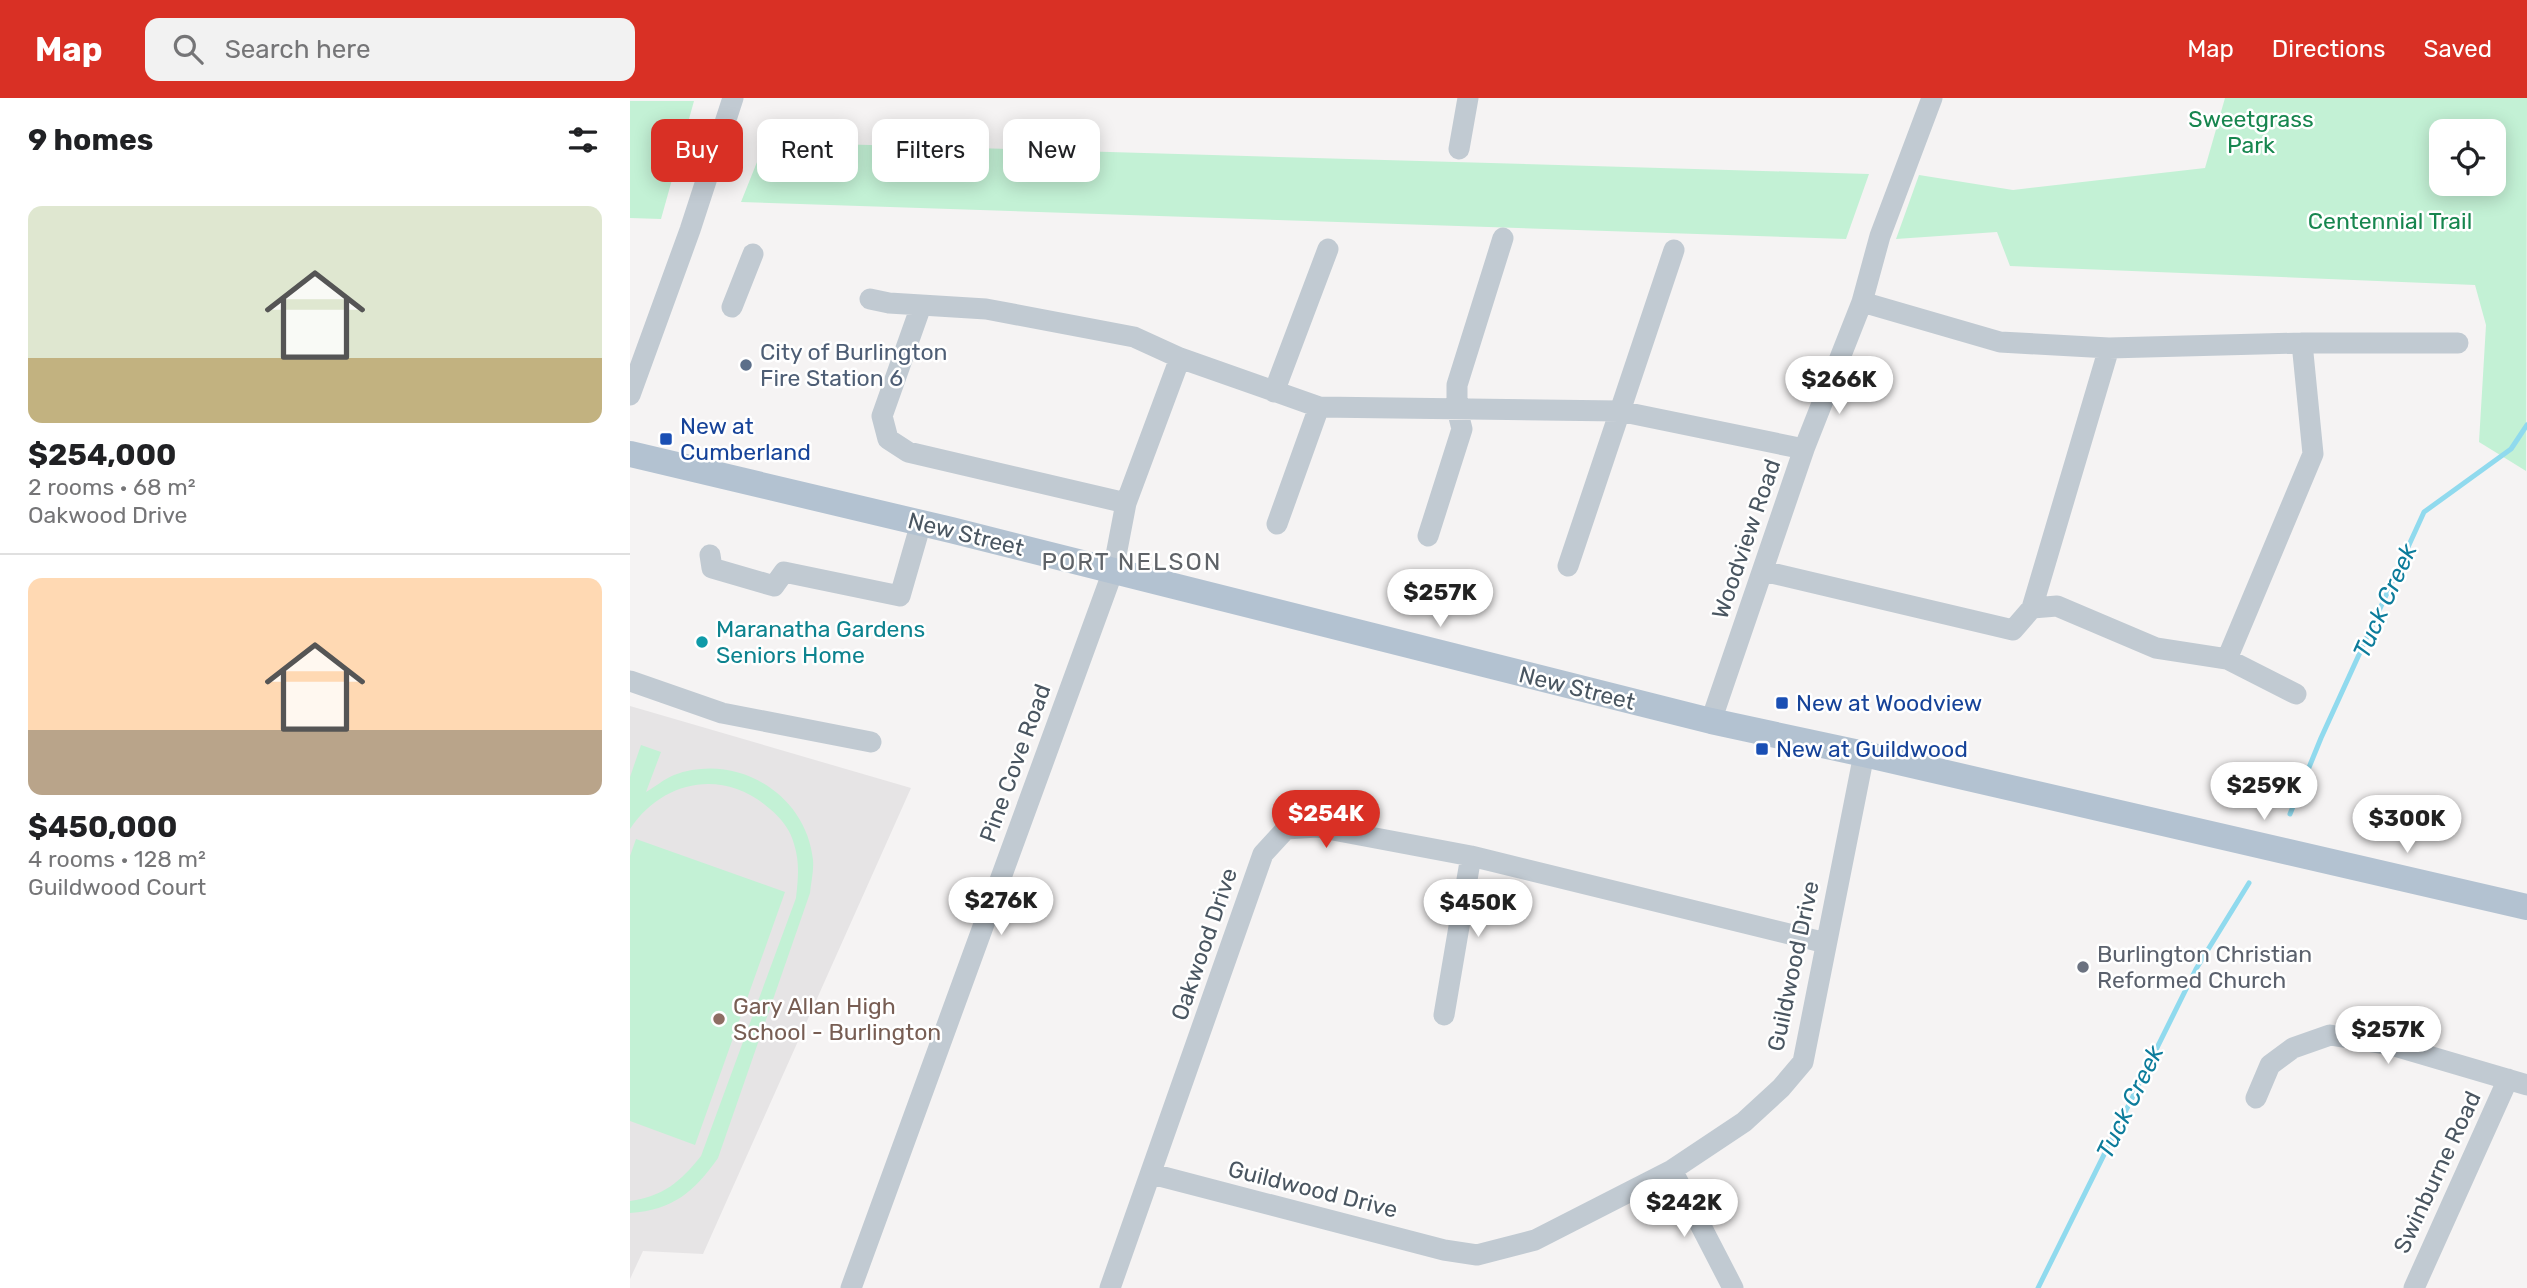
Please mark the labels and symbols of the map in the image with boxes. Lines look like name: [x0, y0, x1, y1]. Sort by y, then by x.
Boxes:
park label: Sweetgrass Park: [2188, 105, 2314, 159]
park label: Centennial Trail: [2308, 207, 2472, 235]
place label: City of Burlington Fire Station 6: [760, 338, 948, 392]
pin: $266K: [1790, 356, 1888, 416]
marker: City of Burlington Fire Station 6: [738, 357, 754, 373]
place label: New at Cumberland: [680, 412, 811, 466]
marker: New at Cumberland: [658, 431, 674, 447]
street label: Woodview Road: [1706, 456, 1786, 622]
street label: New Street: [905, 506, 1027, 562]
water label: Tuck Creek: [2347, 539, 2423, 663]
district label: PORT NELSON: [1042, 548, 1222, 576]
pin: $257K: [1391, 570, 1489, 629]
place label: Maranatha Gardens Seniors Home: [716, 615, 925, 669]
marker: Maranatha Gardens Seniors Home: [694, 634, 710, 650]
street label: New Street: [1516, 660, 1638, 716]
street label: Pine Cove Road: [973, 680, 1057, 846]
place label: New at Woodview: [1796, 689, 1982, 717]
marker: New at Woodview: [1774, 695, 1790, 711]
place label: New at Guildwood: [1776, 735, 1968, 763]
marker: New at Guildwood: [1754, 741, 1770, 757]
pin: $259K: [2215, 762, 2313, 822]
pin: $254K: [1277, 790, 1375, 850]
pin: $300K: [2358, 796, 2456, 855]
street label: Oakwood Drive: [1165, 864, 1243, 1024]
pin: $276K: [952, 878, 1050, 937]
street label: Guildwood Drive: [1761, 878, 1825, 1054]
pin: $450K: [1429, 880, 1527, 939]
place label: Burlington Christian Reformed Church: [2097, 940, 2312, 994]
marker: Burlington Christian Reformed Church: [2075, 959, 2091, 975]
place label: Gary Allan High School - Burlington: [733, 992, 941, 1046]
pin: $257K: [2339, 1006, 2437, 1066]
marker: Gary Allan High School - Burlington: [711, 1011, 727, 1027]
water label: Tuck Creek: [2091, 1040, 2170, 1163]
street label: Swinburne Road: [2387, 1087, 2487, 1257]
street label: Guildwood Drive: [1225, 1154, 1401, 1224]
pin: $242K: [1635, 1180, 1733, 1239]

